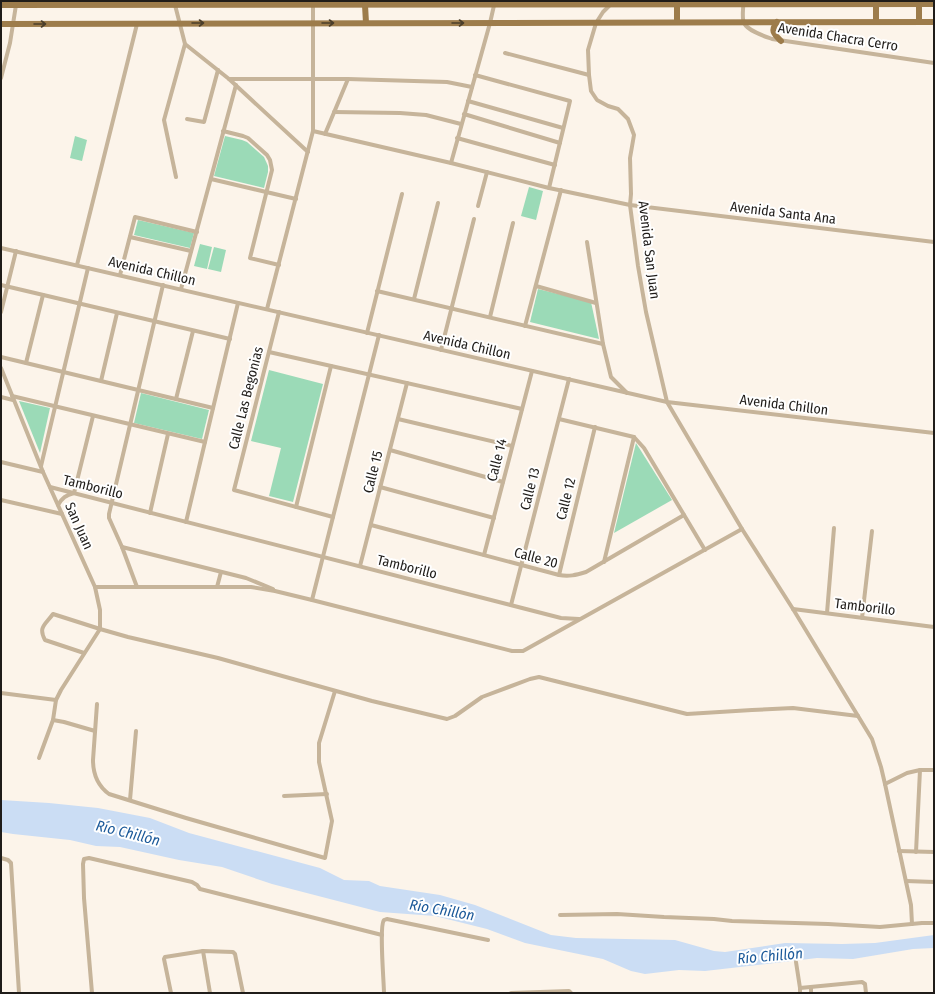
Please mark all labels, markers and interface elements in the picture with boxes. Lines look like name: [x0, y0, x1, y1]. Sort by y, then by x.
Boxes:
one-way arrow: [191, 19, 204, 27]
one-way arrow: [321, 19, 334, 27]
one-way arrow: [451, 19, 464, 27]
street label: Avenida Chacra Cerro: [777, 19, 899, 55]
one-way arrow: [33, 20, 46, 28]
street label: Avenida Santa Ana: [729, 198, 837, 228]
street label: Avenida San Juan: [635, 200, 663, 300]
street label: Avenida Chillon: [107, 253, 197, 289]
street label: Avenida Chillon: [422, 327, 512, 363]
street label: Calle Las Begonias: [225, 345, 267, 451]
street label: Avenida Chillon: [739, 391, 829, 419]
street label: Calle 14: [483, 437, 511, 483]
street label: Calle 15: [360, 449, 386, 495]
street label: Calle 13: [517, 466, 543, 512]
street label: Tamborillo: [61, 471, 125, 503]
street label: Calle 12: [553, 476, 579, 522]
street label: San Juan: [61, 500, 97, 552]
street label: Calle 20: [512, 544, 560, 572]
street label: Tamborillo: [375, 551, 439, 583]
street label: Tamborillo: [834, 595, 896, 619]
water label: Río Chillón: [94, 816, 162, 850]
water label: Río Chillón: [408, 895, 476, 925]
water label: Río Chillón: [736, 944, 804, 968]

